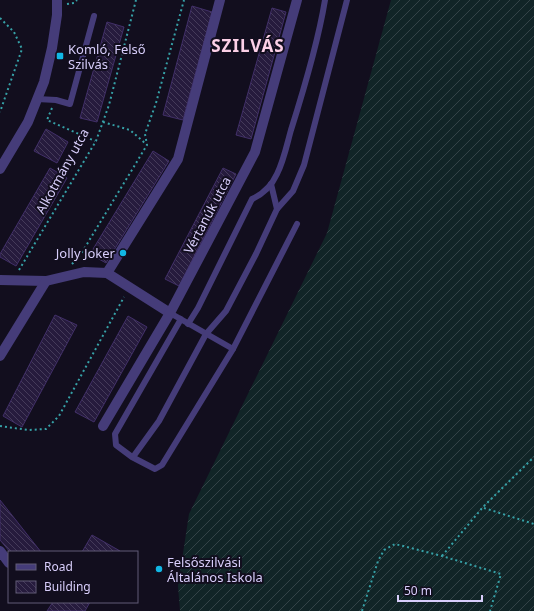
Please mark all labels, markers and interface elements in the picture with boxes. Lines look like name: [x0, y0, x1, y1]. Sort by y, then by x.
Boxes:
district label: SZILVÁS: [211, 34, 285, 57]
place label: Komló, Felső Szilvás: [68, 40, 146, 73]
marker: Komló, Felső Szilvás: [55, 51, 65, 61]
street label: Alkotmány utca: [31, 125, 93, 217]
street label: Vértanúk utca: [179, 173, 235, 257]
place label: Jolly Joker: [54, 244, 116, 262]
marker: Jolly Joker: [118, 248, 128, 258]
legend: [8, 551, 138, 603]
place label: Felsőszilvási Általános Iskola: [167, 553, 263, 586]
text: Road: [44, 558, 73, 575]
marker: Felsőszilvási Általános Iskola: [154, 564, 164, 574]
scale bar: [398, 577, 482, 603]
text: Building: [44, 578, 91, 595]
text: 50 m: [404, 582, 432, 599]

